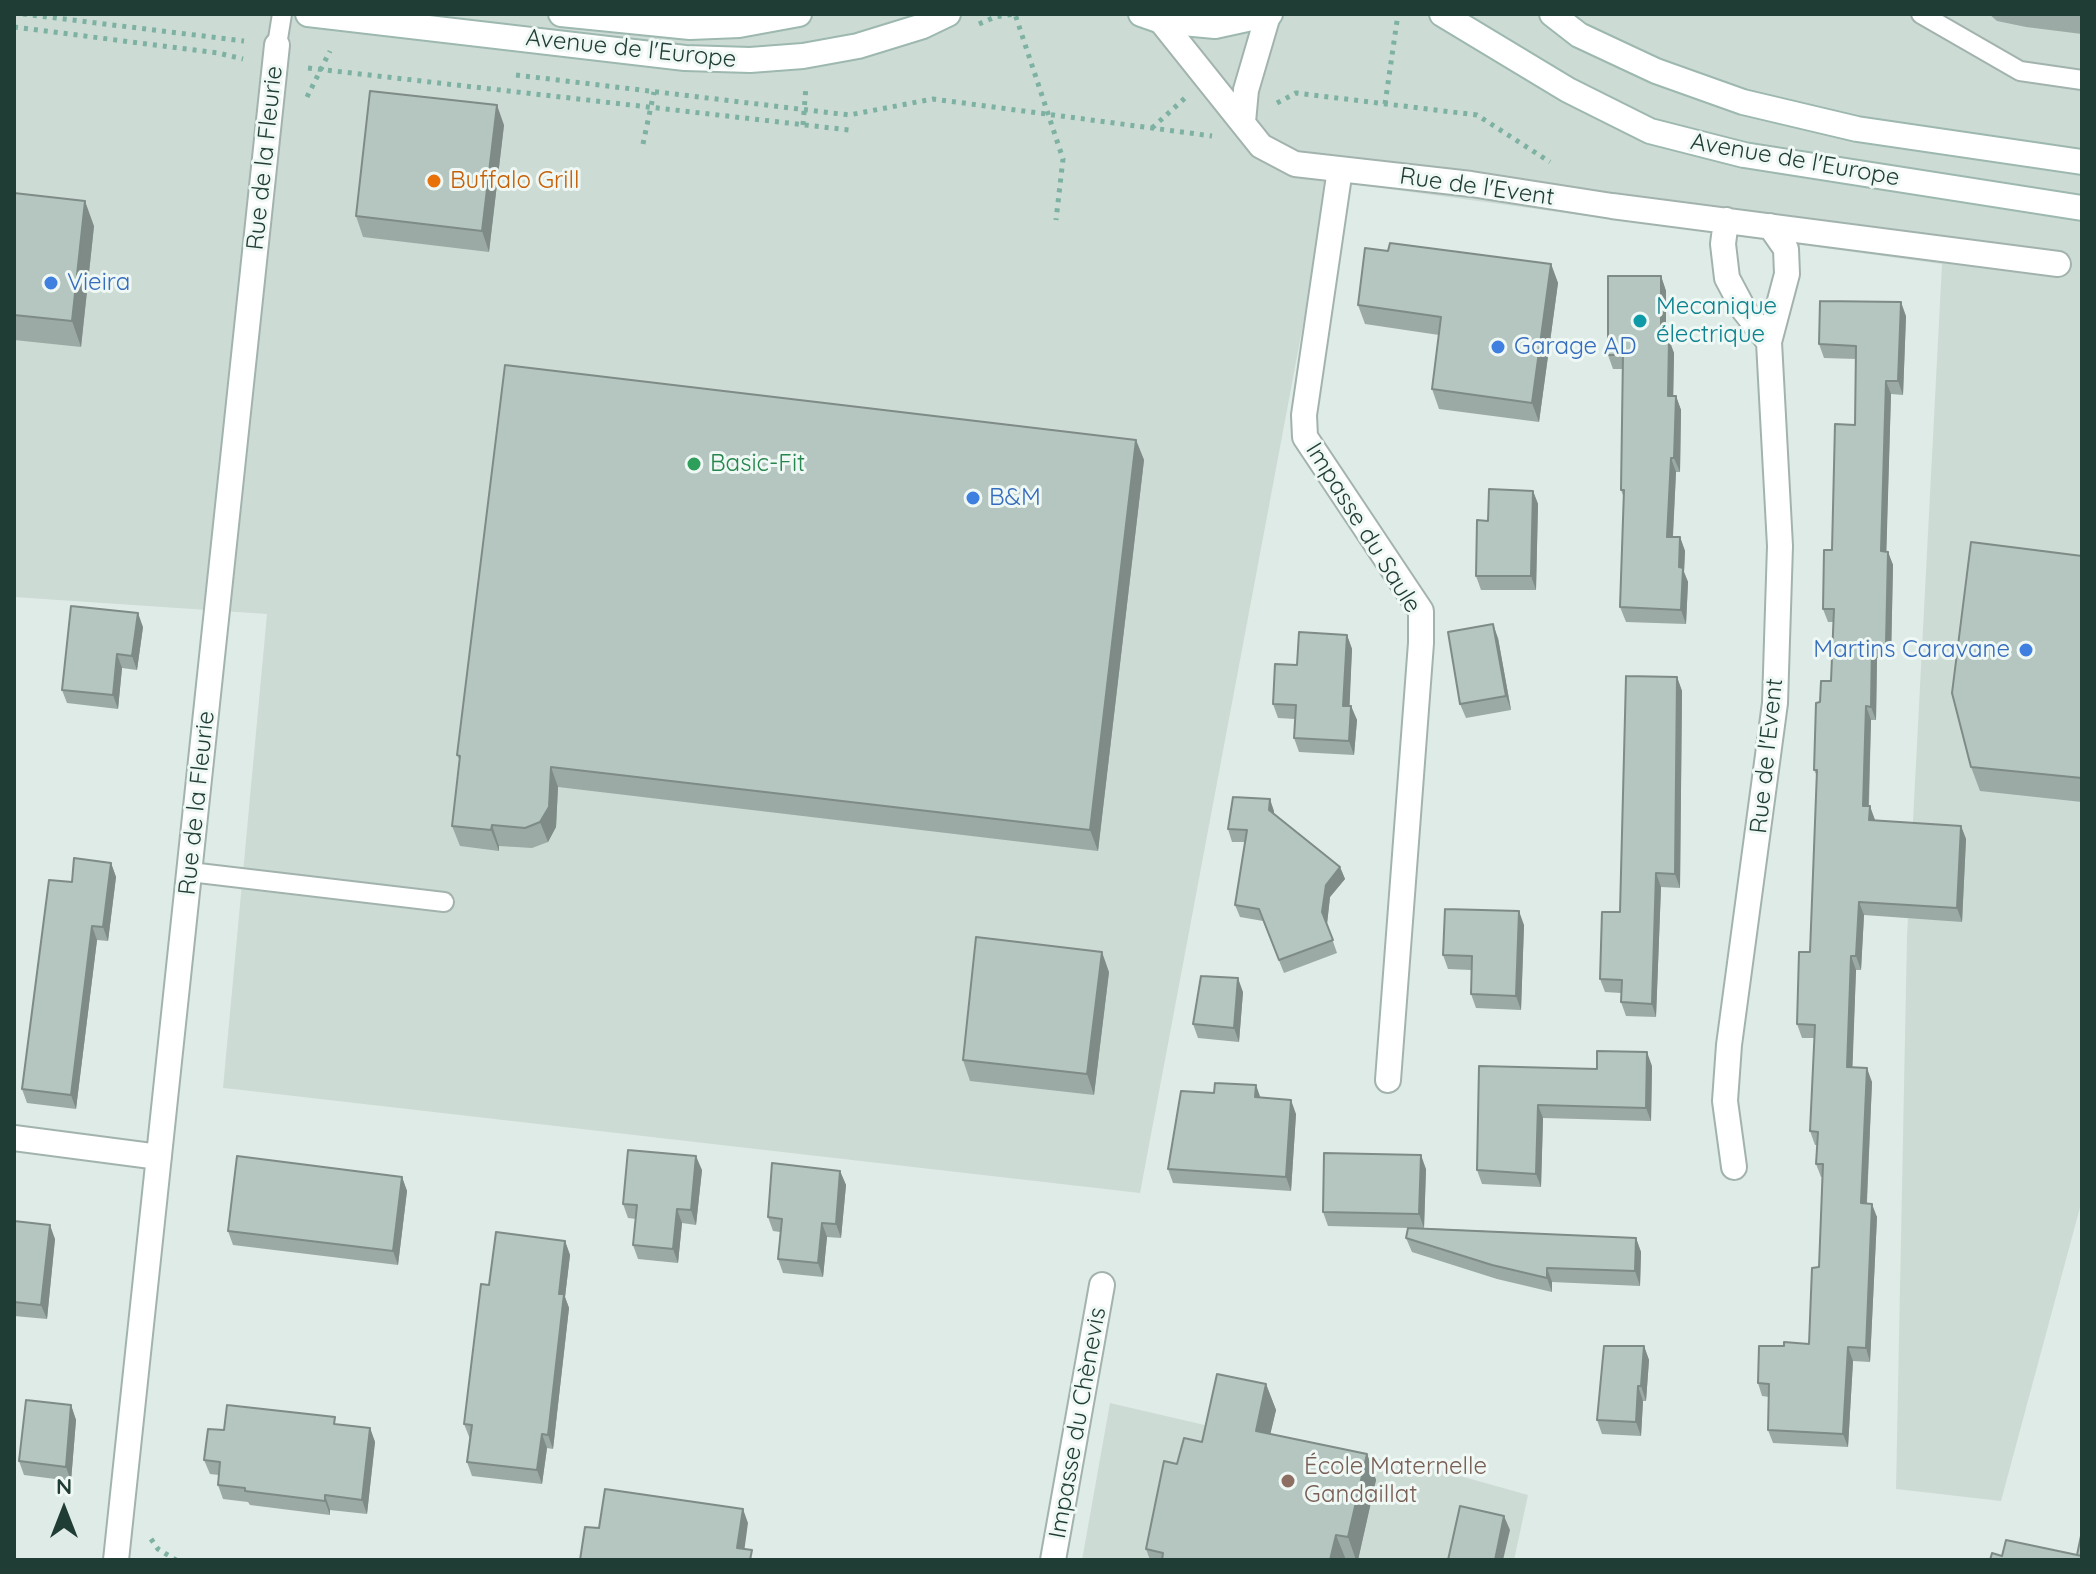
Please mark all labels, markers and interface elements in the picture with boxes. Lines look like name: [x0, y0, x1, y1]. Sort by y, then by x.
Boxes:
street label: Avenue de l'Europe: [524, 24, 738, 74]
street label: Rue de la Fleurie: [241, 65, 289, 251]
street label: Avenue de l'Europe: [1688, 127, 1902, 193]
street label: Rue de l'Event: [1398, 162, 1556, 212]
place label: Buffalo Grill: [450, 167, 580, 195]
marker: Buffalo Grill: [425, 172, 443, 190]
place label: Vieira: [67, 269, 130, 297]
marker: Vieira: [42, 274, 60, 292]
place label: Mecanique électrique: [1656, 293, 1777, 349]
marker: Mecanique électrique: [1631, 312, 1649, 330]
place label: Garage AD: [1514, 333, 1636, 361]
marker: Garage AD: [1489, 338, 1507, 356]
street label: Impasse du Saule: [1299, 438, 1427, 618]
place label: Basic-Fit: [710, 450, 805, 478]
marker: Basic-Fit: [685, 455, 703, 473]
place label: B&M: [989, 484, 1041, 512]
marker: B&M: [964, 489, 982, 507]
place label: Martins Caravane: [1813, 636, 2010, 664]
marker: Martins Caravane: [2017, 641, 2035, 659]
street label: Rue de l'Event: [1745, 677, 1789, 835]
street label: Rue de la Fleurie: [173, 710, 221, 896]
street label: Impasse du Chènevis: [1044, 1305, 1112, 1541]
place label: École Maternelle Gandaillat: [1304, 1453, 1487, 1509]
north arrow: [24, 1470, 104, 1550]
text: N: [56, 1472, 72, 1500]
marker: École Maternelle Gandaillat: [1279, 1472, 1297, 1490]

